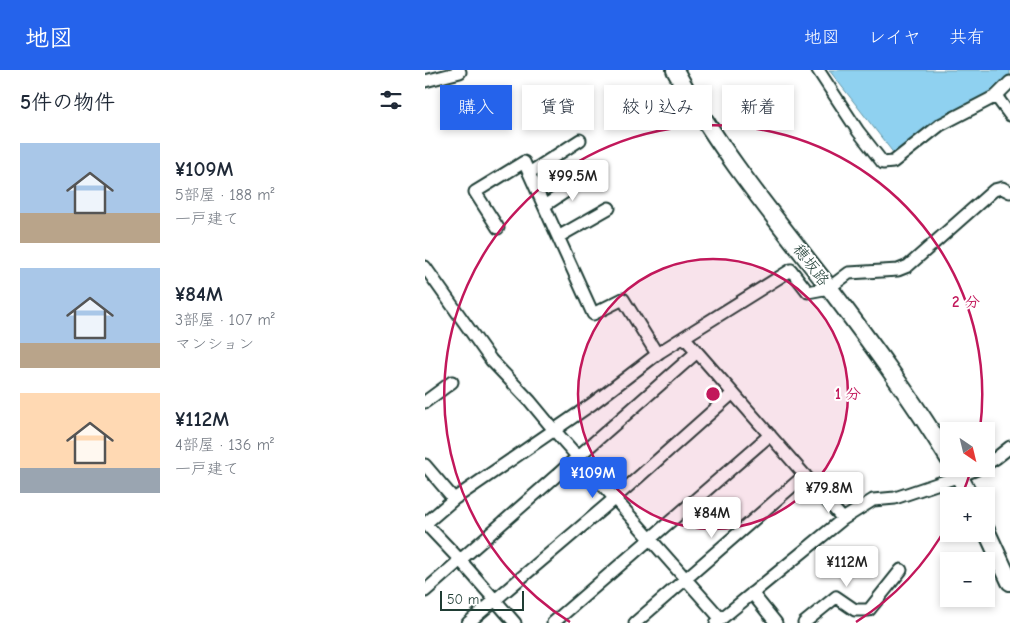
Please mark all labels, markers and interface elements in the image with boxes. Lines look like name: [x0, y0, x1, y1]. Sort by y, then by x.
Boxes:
text: 地図: [25, 24, 73, 52]
text: 地図: [804, 27, 840, 48]
text: レイヤ: [868, 27, 921, 48]
text: 共有: [949, 27, 985, 48]
chip: 購入: [440, 85, 512, 130]
chip: 賃貸: [522, 85, 594, 130]
chip: 絞り込み: [604, 85, 712, 130]
chip: 新着: [722, 85, 794, 130]
icon: filters: [377, 86, 405, 114]
text: 5件の物件: [20, 90, 115, 114]
text: ¥109M: [175, 157, 234, 181]
pin: ¥99.5M: [532, 160, 614, 202]
icon: home: [60, 163, 120, 223]
text: ¥99.5M: [549, 167, 597, 185]
text: 5部屋 · 188 m²: [175, 186, 275, 204]
text: 一戸建て: [175, 210, 239, 228]
street label: 穂坂路: [789, 241, 833, 289]
text: ¥84M: [175, 282, 223, 306]
icon: home: [60, 288, 120, 348]
text: 2 分: [952, 293, 980, 311]
text: 3部屋 · 107 m²: [175, 311, 275, 329]
text: マンション: [175, 335, 254, 353]
centre of rings: [704, 385, 722, 403]
text: 1 分: [835, 385, 861, 403]
text: ¥112M: [175, 407, 229, 431]
icon: home: [60, 413, 120, 473]
north arrow: [940, 422, 995, 478]
map controls: [940, 422, 995, 607]
text: 4部屋 · 136 m²: [175, 436, 274, 454]
pin: ¥109M: [558, 456, 628, 499]
text: 一戸建て: [175, 460, 239, 478]
text: ¥109M: [571, 464, 615, 482]
pin: ¥79.8M: [788, 472, 870, 514]
text: ¥79.8M: [805, 479, 853, 497]
button: +: [940, 487, 995, 542]
pin: ¥84M: [682, 496, 742, 539]
text: ¥84M: [694, 504, 730, 522]
pin: ¥112M: [812, 546, 882, 588]
button: −: [940, 552, 995, 607]
text: ¥112M: [826, 553, 868, 571]
scale bar: [440, 588, 524, 611]
text: 50 m: [447, 591, 479, 608]

